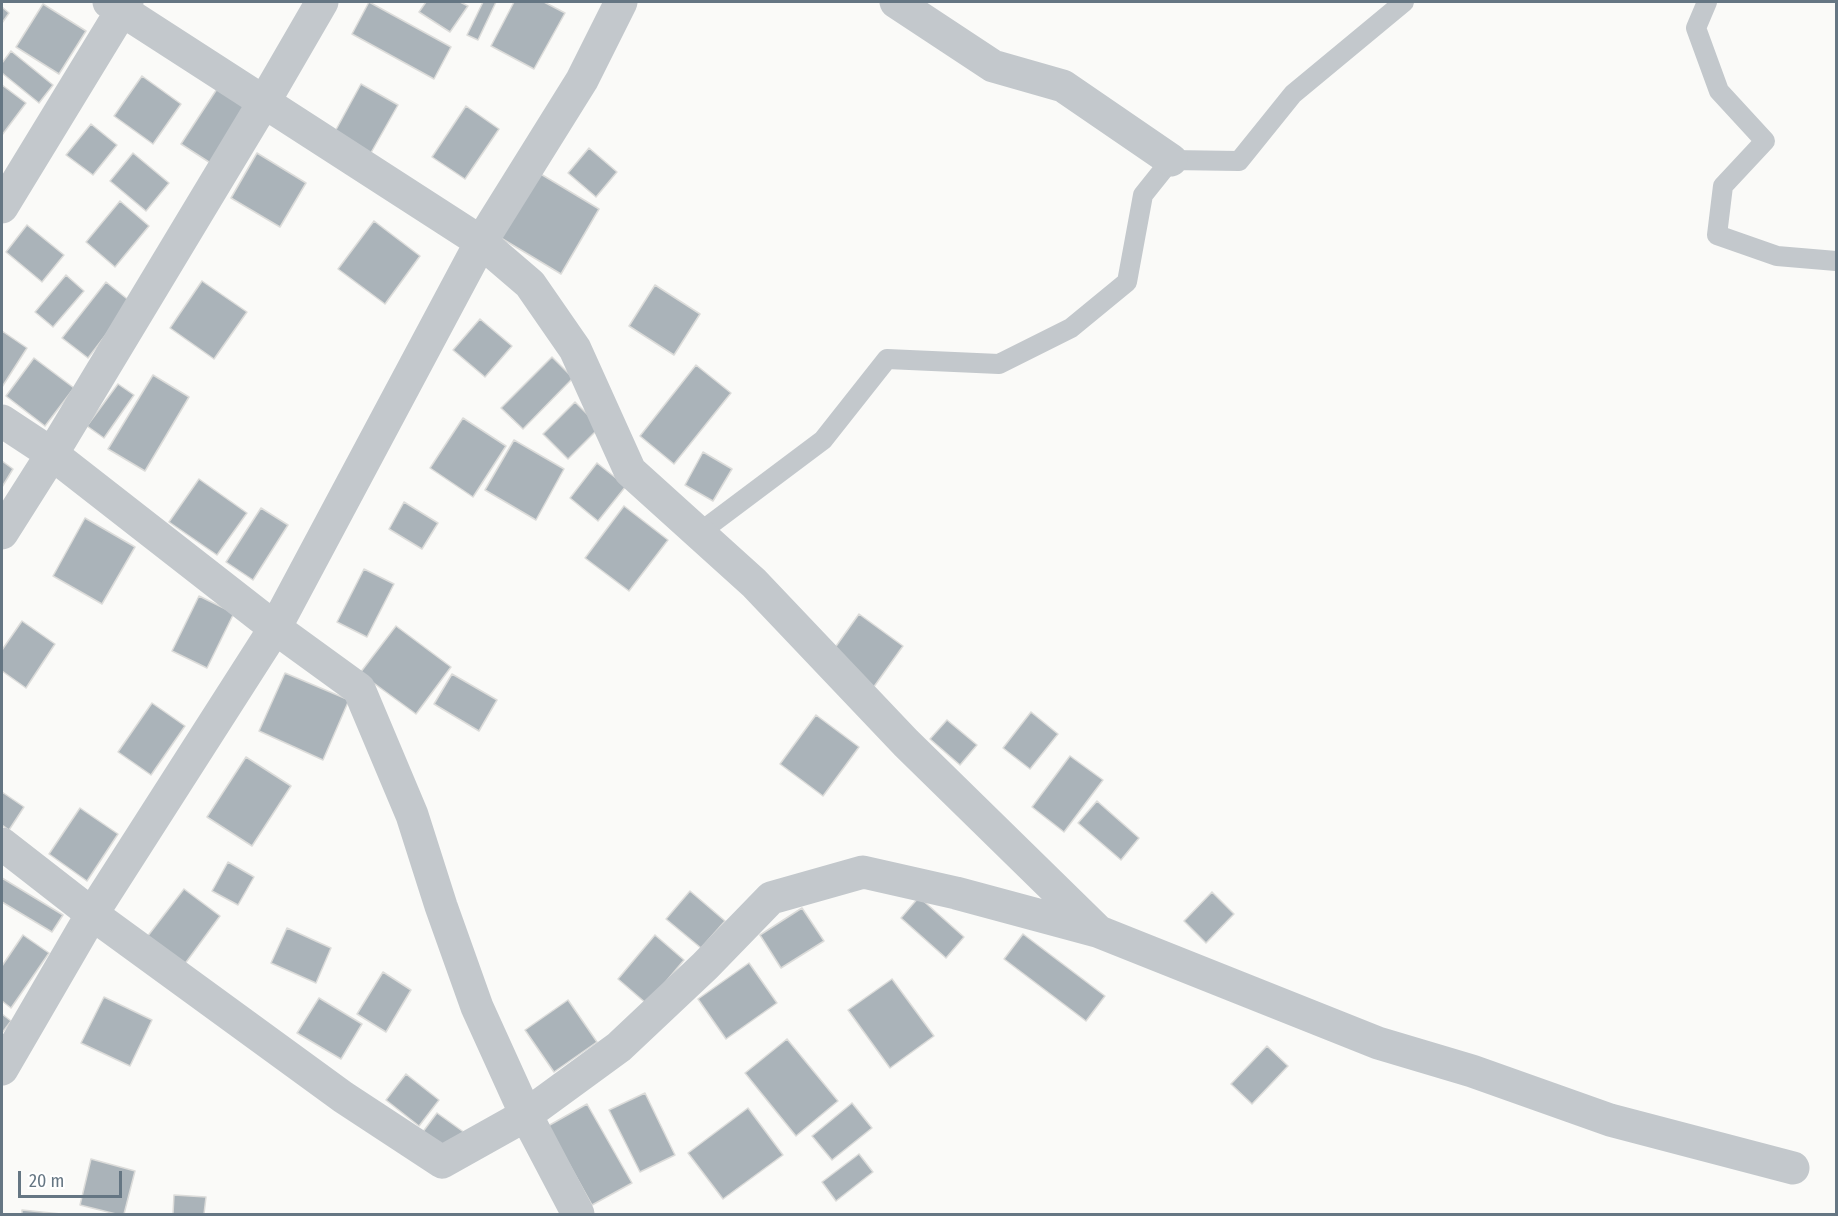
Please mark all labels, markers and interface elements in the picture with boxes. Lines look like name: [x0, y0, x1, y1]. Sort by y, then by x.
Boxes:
scale bar: [21, 1159, 124, 1197]
text: 20 m: [29, 1170, 64, 1192]

